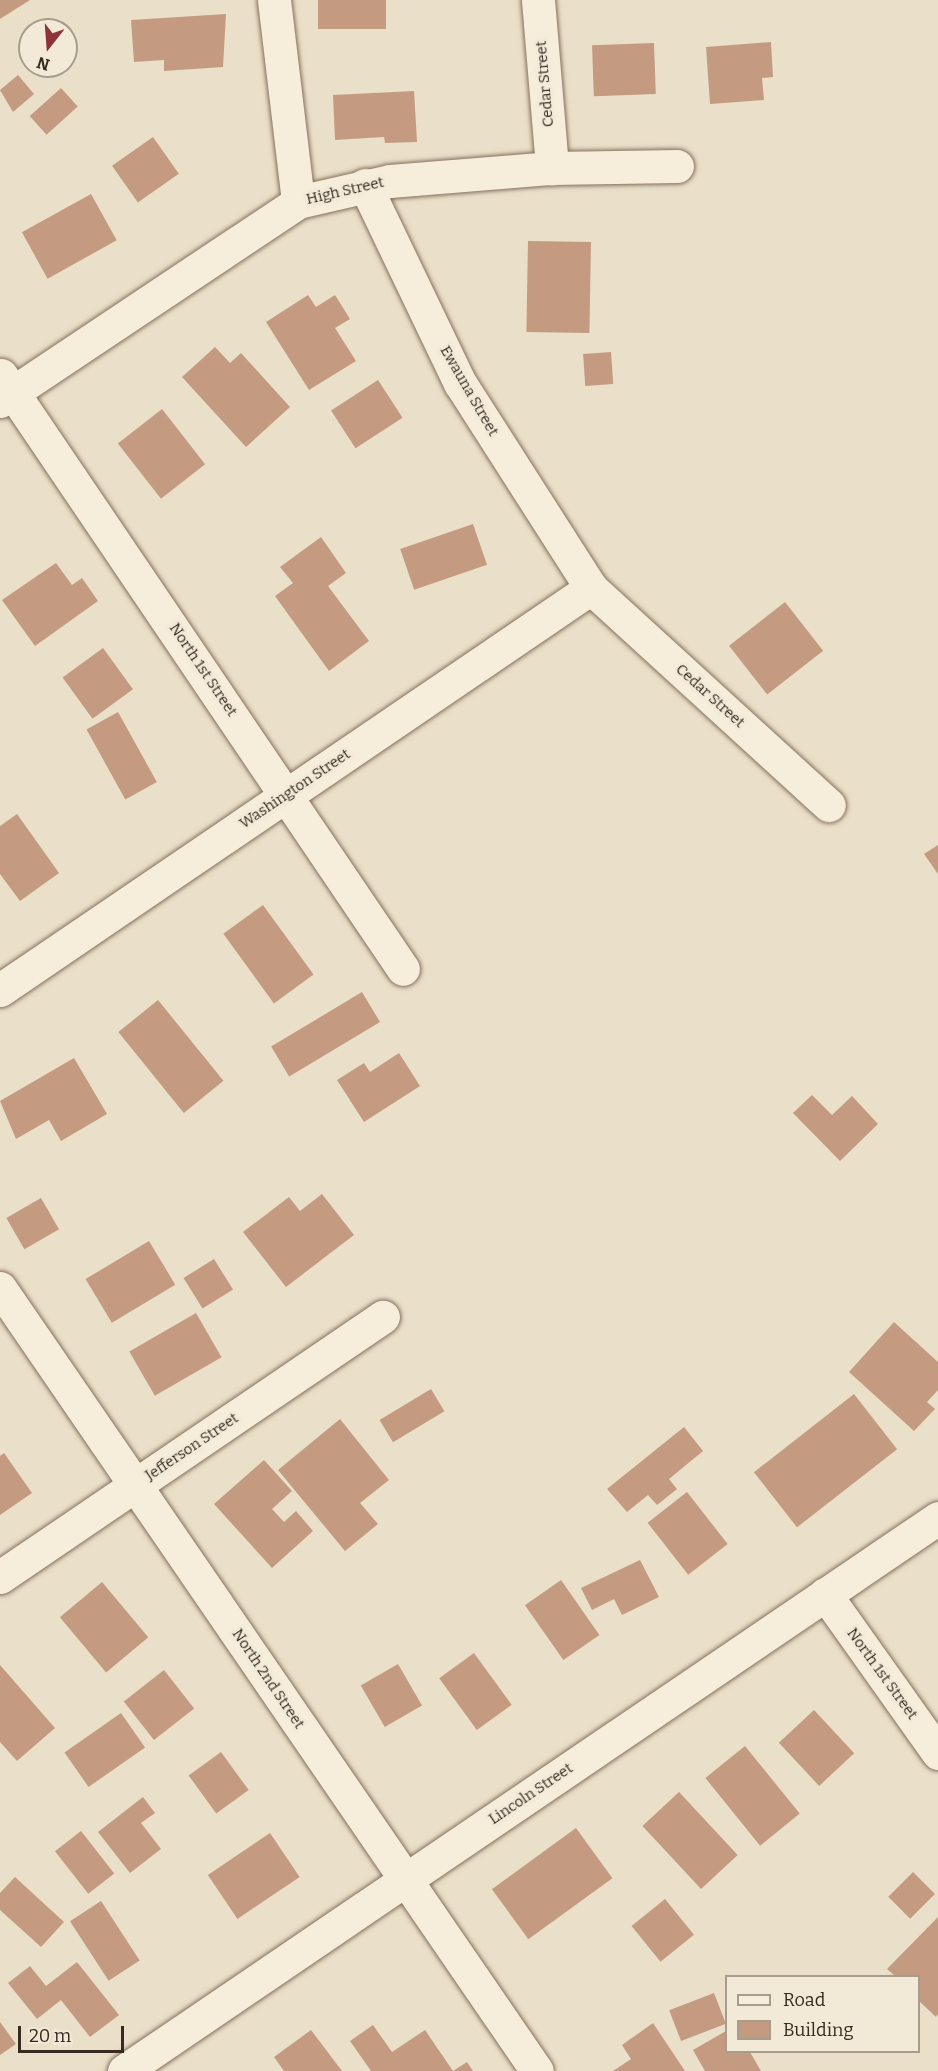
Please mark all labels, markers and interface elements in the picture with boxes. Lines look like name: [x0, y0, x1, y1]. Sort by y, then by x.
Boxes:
north arrow: [18, 18, 78, 78]
street label: Cedar Street: [532, 40, 558, 128]
text: N: [34, 53, 52, 75]
street label: High Street: [304, 173, 386, 209]
street label: Ewauna Street: [436, 343, 502, 439]
street label: North 1st Street: [165, 620, 241, 720]
street label: Cedar Street: [672, 660, 748, 732]
street label: Washington Street: [236, 745, 354, 833]
street label: Jefferson Street: [142, 1409, 242, 1485]
street label: North 1st Street: [843, 1625, 921, 1723]
street label: North 2nd Street: [228, 1626, 308, 1732]
street label: Lincoln Street: [486, 1759, 576, 1829]
legend: [725, 1975, 920, 2053]
text: Road: [783, 1989, 825, 2011]
scale bar: [21, 2014, 128, 2052]
text: Building: [783, 2019, 854, 2041]
text: 20 m: [29, 2025, 71, 2047]

